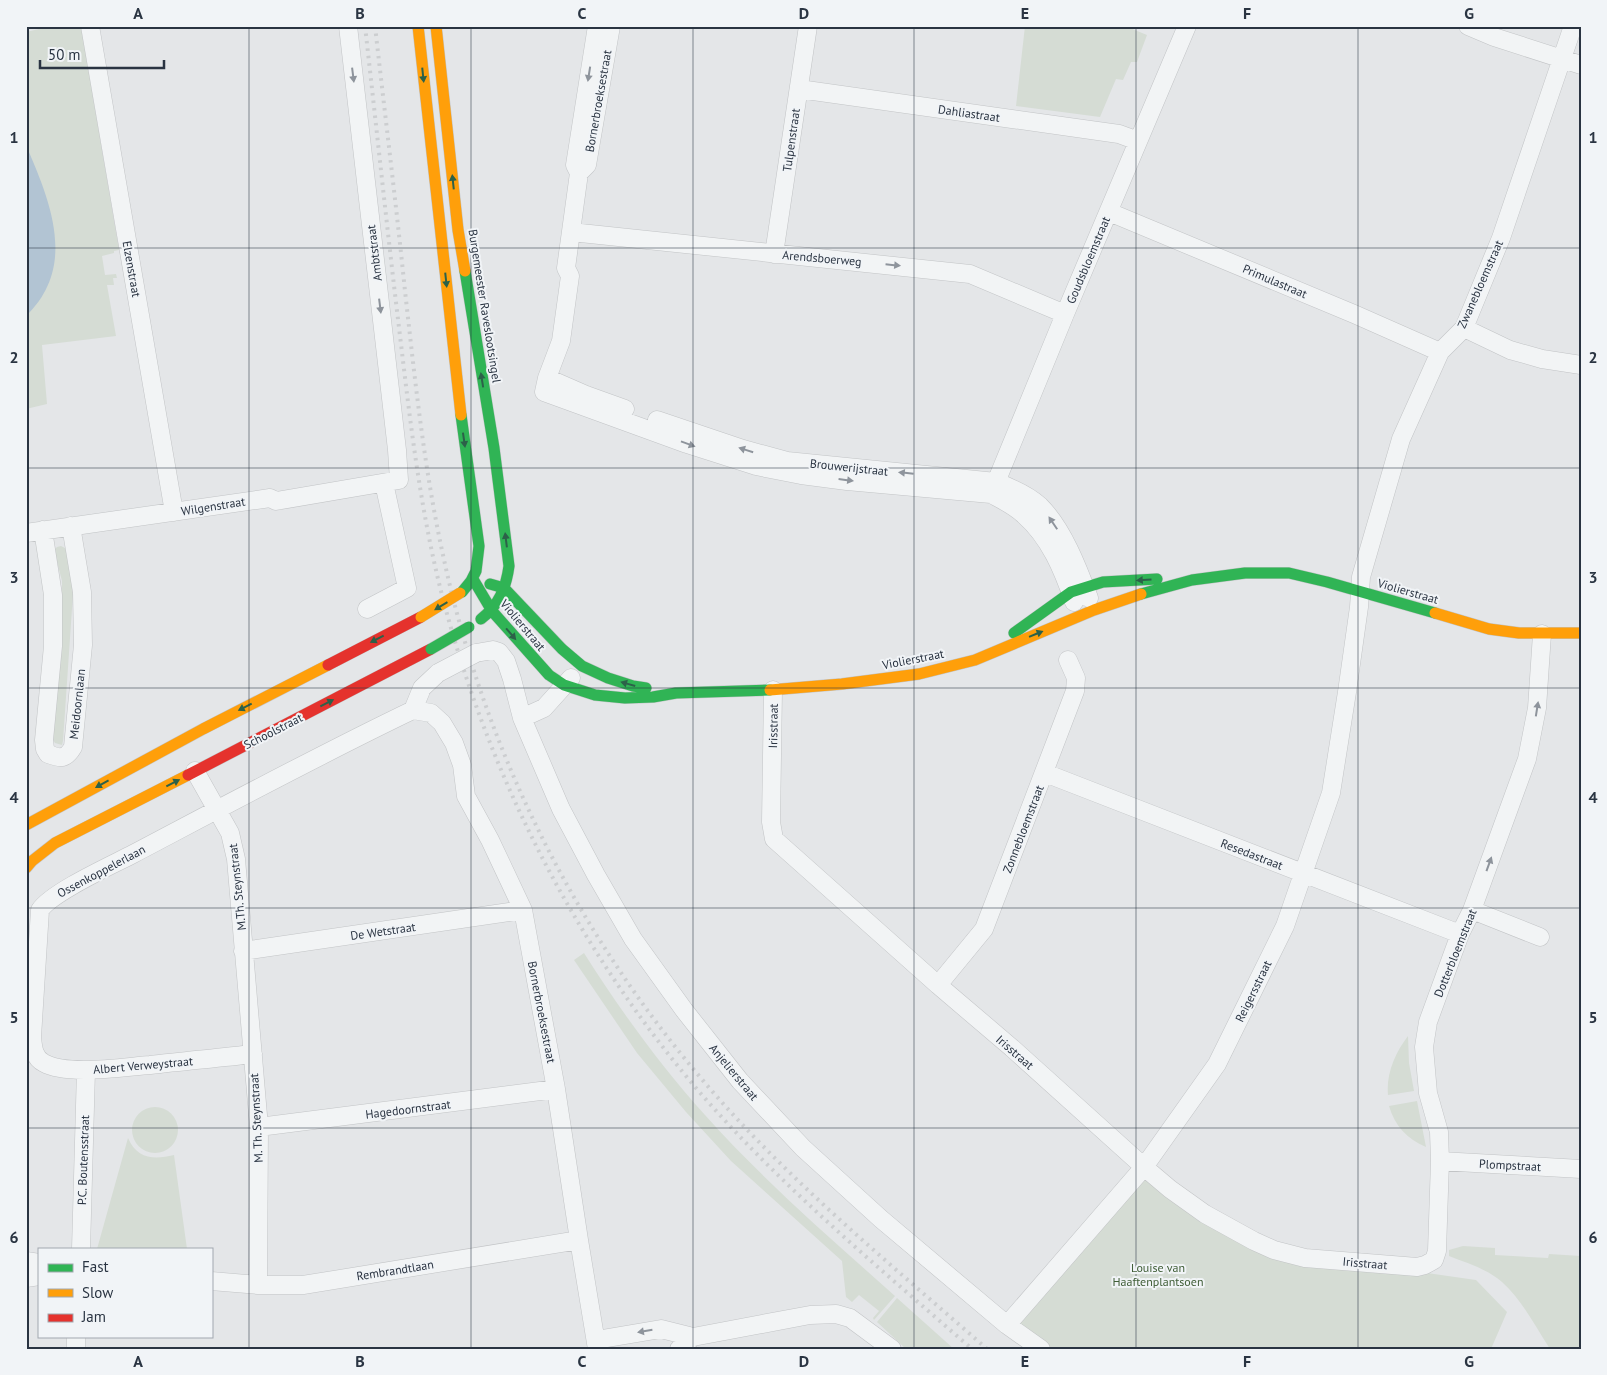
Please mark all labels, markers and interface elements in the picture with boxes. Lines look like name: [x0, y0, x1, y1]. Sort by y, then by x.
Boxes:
text: A: [133, 3, 143, 23]
text: B: [355, 3, 365, 23]
text: C: [578, 3, 587, 23]
text: D: [799, 3, 809, 23]
text: E: [1021, 3, 1029, 23]
text: F: [1243, 3, 1251, 23]
text: G: [1464, 3, 1474, 23]
scale bar: [40, 38, 164, 70]
text: 50 m: [48, 45, 81, 64]
street label: Bornerbroeksestraat: [582, 49, 614, 153]
one-way arrow: [349, 67, 357, 83]
one-way arrow: [419, 67, 427, 83]
one-way arrow: [585, 67, 593, 83]
street label: Dahliastraat: [937, 101, 1001, 125]
street label: Tulpenstraat: [779, 107, 803, 173]
text: 1: [9, 127, 19, 147]
text: 1: [1588, 127, 1598, 147]
one-way arrow: [449, 173, 457, 189]
street label: Goudsbloemstraat: [1063, 214, 1113, 306]
street label: Ambtstraat: [363, 224, 385, 282]
street label: Burgemeester Raveslootsingel: [465, 228, 505, 384]
street label: Zwanebloemstraat: [1454, 238, 1506, 330]
street label: Elzenstraat: [120, 240, 144, 298]
street label: Arendsboerweg: [782, 247, 862, 269]
one-way arrow: [885, 261, 901, 269]
street label: Primulastraat: [1241, 261, 1309, 301]
one-way arrow: [442, 273, 450, 289]
one-way arrow: [376, 298, 384, 314]
text: 2: [9, 347, 19, 367]
text: 2: [1588, 347, 1598, 367]
one-way arrow: [478, 371, 486, 387]
one-way arrow: [460, 432, 468, 448]
one-way arrow: [681, 440, 696, 448]
one-way arrow: [738, 445, 753, 453]
street label: Brouwerijstraat: [809, 455, 889, 479]
one-way arrow: [898, 469, 914, 477]
one-way arrow: [838, 476, 854, 484]
street label: Wilgenstraat: [180, 494, 246, 518]
one-way arrow: [1048, 516, 1058, 530]
one-way arrow: [501, 532, 509, 548]
text: 3: [9, 567, 19, 587]
text: 3: [1588, 567, 1598, 587]
street label: Violierstraat: [1375, 575, 1440, 607]
one-way arrow: [1136, 576, 1152, 584]
street label: Violierstraat: [497, 595, 549, 654]
one-way arrow: [434, 601, 447, 610]
one-way arrow: [505, 627, 517, 639]
one-way arrow: [1029, 630, 1043, 638]
one-way arrow: [370, 635, 385, 643]
street label: Violierstraat: [880, 646, 945, 673]
street label: Meidoornlaan: [66, 668, 88, 740]
one-way arrow: [621, 680, 636, 688]
one-way arrow: [319, 699, 334, 707]
one-way arrow: [1533, 700, 1541, 716]
one-way arrow: [238, 703, 252, 711]
street label: Irisstraat: [765, 703, 781, 749]
street label: Schoolstraat: [241, 710, 305, 752]
one-way arrow: [166, 779, 181, 787]
one-way arrow: [94, 780, 109, 788]
street label: Zonnebloemstraat: [999, 783, 1047, 875]
text: 4: [9, 787, 19, 807]
text: 4: [1588, 787, 1598, 807]
street label: Resedastraat: [1219, 835, 1285, 873]
street label: Ossenkoppelerlaan: [54, 841, 148, 901]
street label: M.Th. Steynstraat: [225, 843, 249, 931]
one-way arrow: [1486, 856, 1493, 871]
street label: Dotterbloemstraat: [1430, 907, 1480, 999]
street label: De Wetstraat: [349, 919, 417, 943]
street label: Reigersstraat: [1232, 958, 1274, 1024]
street label: Bornerbroeksestraat: [525, 960, 559, 1064]
text: 5: [9, 1007, 19, 1027]
text: 5: [1588, 1007, 1598, 1027]
street label: Irisstraat: [993, 1032, 1037, 1072]
street label: Anjelierstraat: [706, 1041, 762, 1103]
street label: Albert Verweystraat: [93, 1053, 193, 1077]
street label: M. Th. Steynstraat: [246, 1073, 266, 1163]
street label: Hagedoornstraat: [365, 1096, 451, 1122]
street label: P.C. Boutensstraat: [74, 1115, 92, 1205]
street label: Plompstraat: [1479, 1156, 1541, 1174]
text: 6: [9, 1227, 19, 1247]
text: 6: [1588, 1227, 1598, 1247]
legend: [38, 1248, 212, 1338]
street label: Irisstraat: [1342, 1254, 1388, 1272]
street label: Rembrandtlaan: [355, 1256, 435, 1284]
text: Fast: [82, 1257, 109, 1276]
park label: Louise van Haaftenplantsoen: [1113, 1260, 1203, 1289]
text: Slow: [82, 1283, 113, 1302]
text: Jam: [81, 1307, 106, 1326]
one-way arrow: [637, 1328, 653, 1336]
text: A: [133, 1351, 143, 1371]
text: B: [355, 1351, 365, 1371]
text: C: [578, 1351, 587, 1371]
text: D: [799, 1351, 809, 1371]
text: E: [1021, 1351, 1029, 1371]
text: F: [1243, 1351, 1251, 1371]
text: G: [1464, 1351, 1474, 1371]

